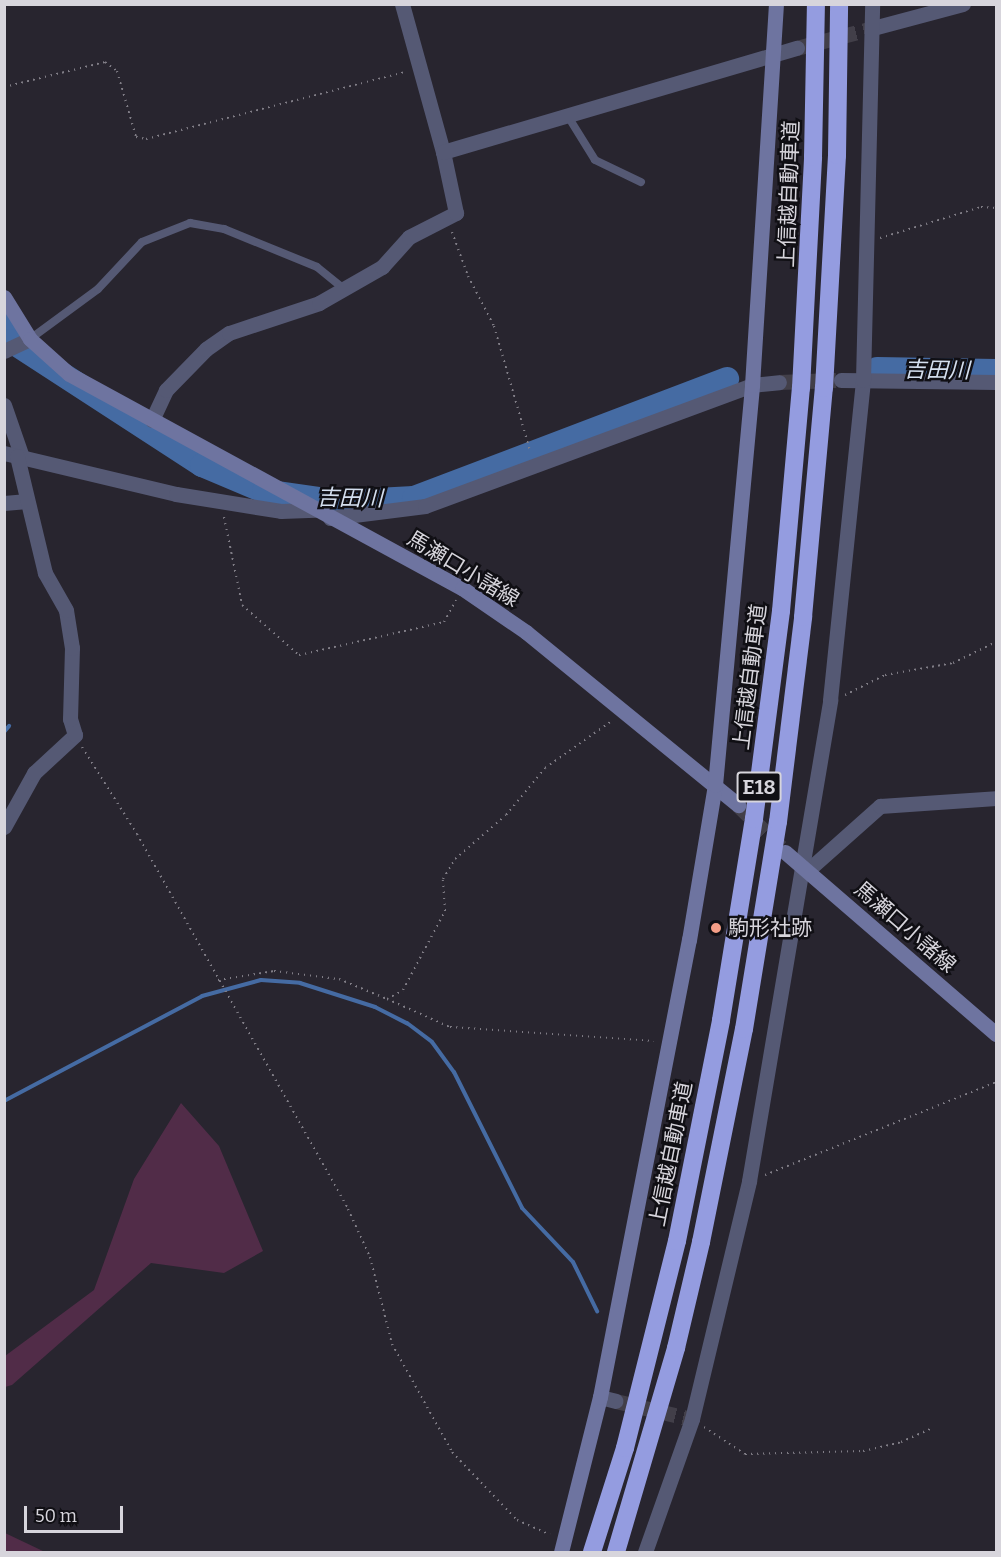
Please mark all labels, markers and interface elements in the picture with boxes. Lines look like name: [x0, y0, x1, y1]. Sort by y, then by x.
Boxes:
street label: 上信越自動車道: [774, 120, 804, 268]
water label: 吉田川: [904, 356, 970, 384]
water label: 吉田川: [317, 484, 383, 512]
street label: 馬瀬口小諸線: [403, 526, 523, 612]
street label: 上信越自動車道: [729, 603, 771, 751]
road number: E18: [736, 770, 782, 804]
street label: 馬瀬口小諸線: [849, 876, 961, 978]
place label: 駒形社跡: [728, 915, 812, 941]
marker: 駒形社跡: [709, 921, 723, 935]
street label: 上信越自動車道: [645, 1079, 697, 1229]
scale bar: [27, 1494, 126, 1532]
text: 50 m: [35, 1505, 77, 1527]

